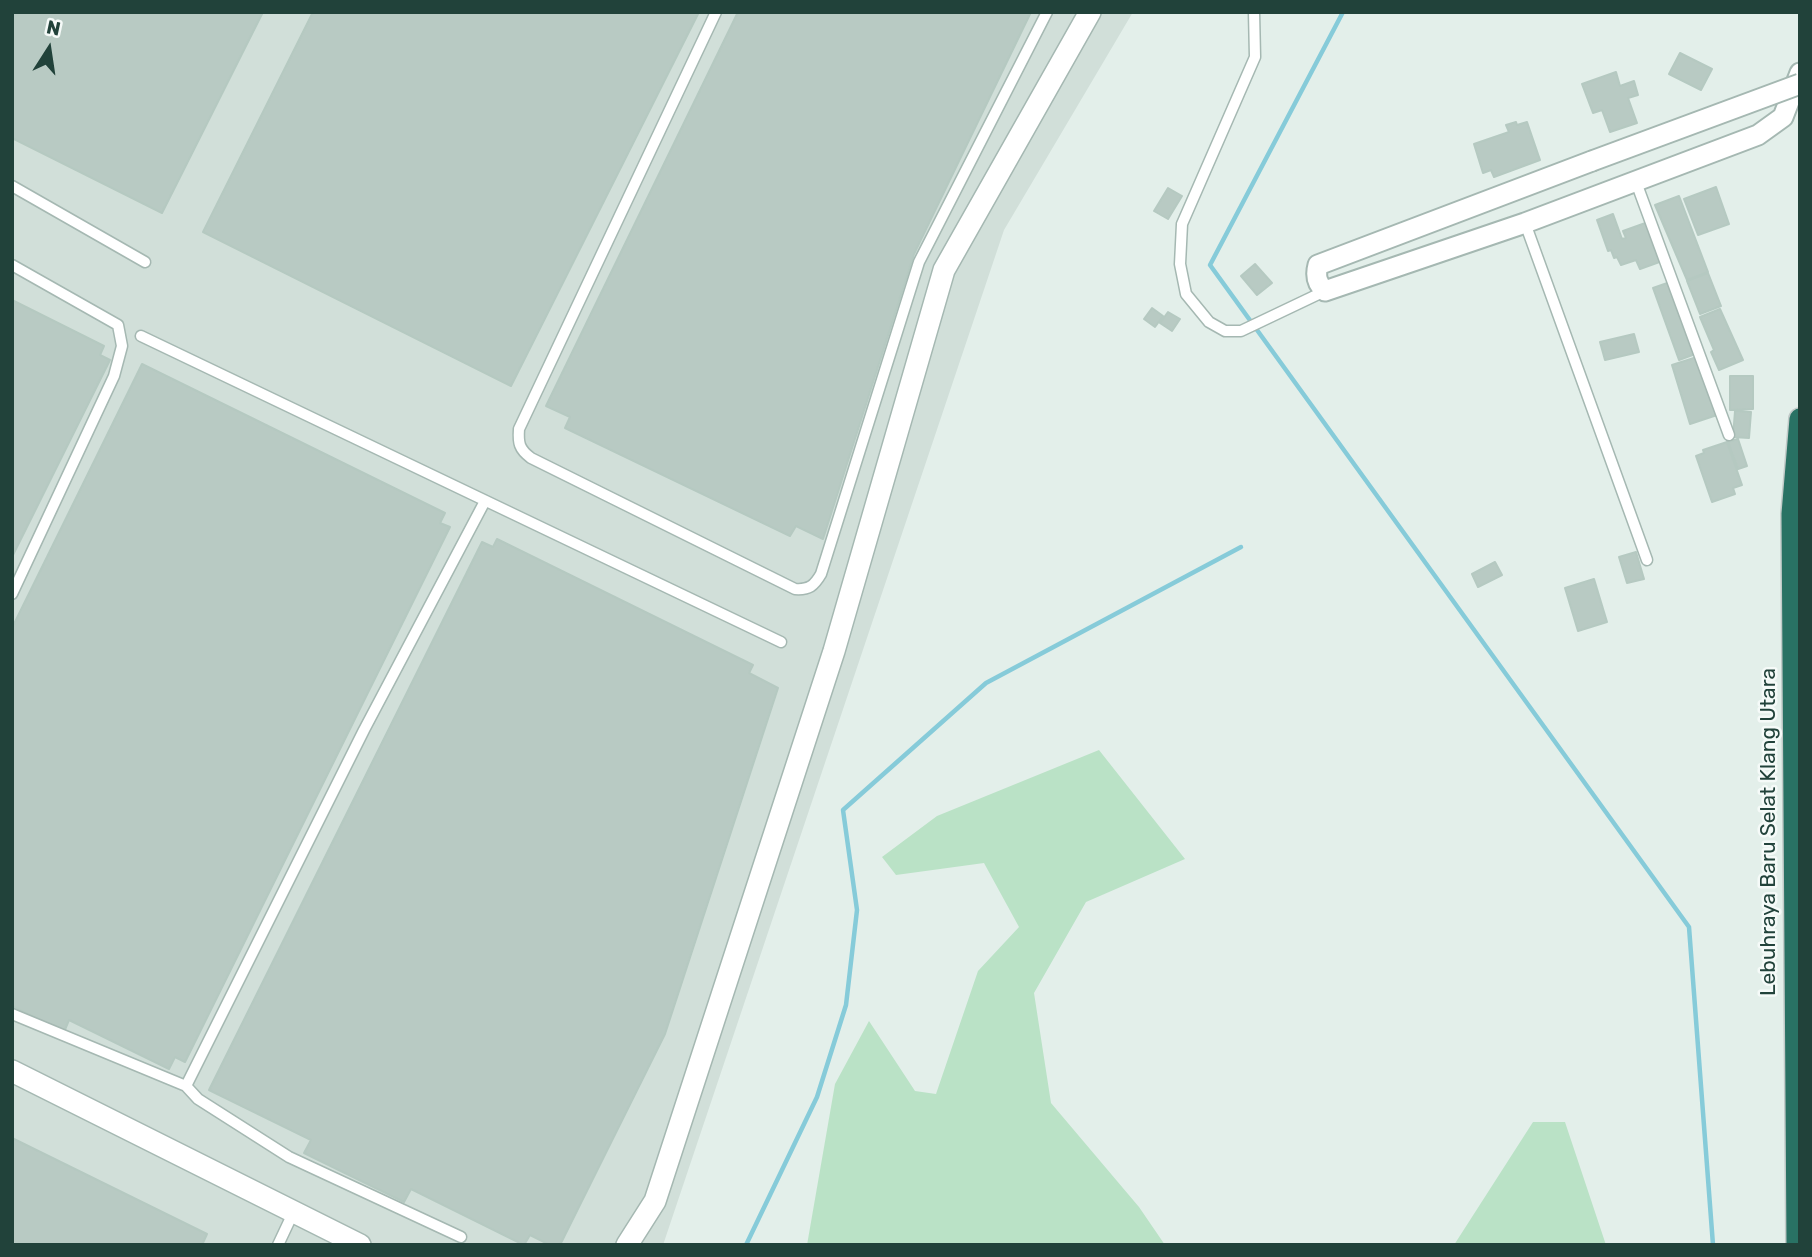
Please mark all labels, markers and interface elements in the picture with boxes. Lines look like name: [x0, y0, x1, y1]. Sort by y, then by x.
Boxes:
north arrow: [14, 14, 84, 84]
text: N: [44, 15, 63, 41]
street label: Lebuhraya Baru Selat Klang Utara: [1756, 668, 1782, 996]

